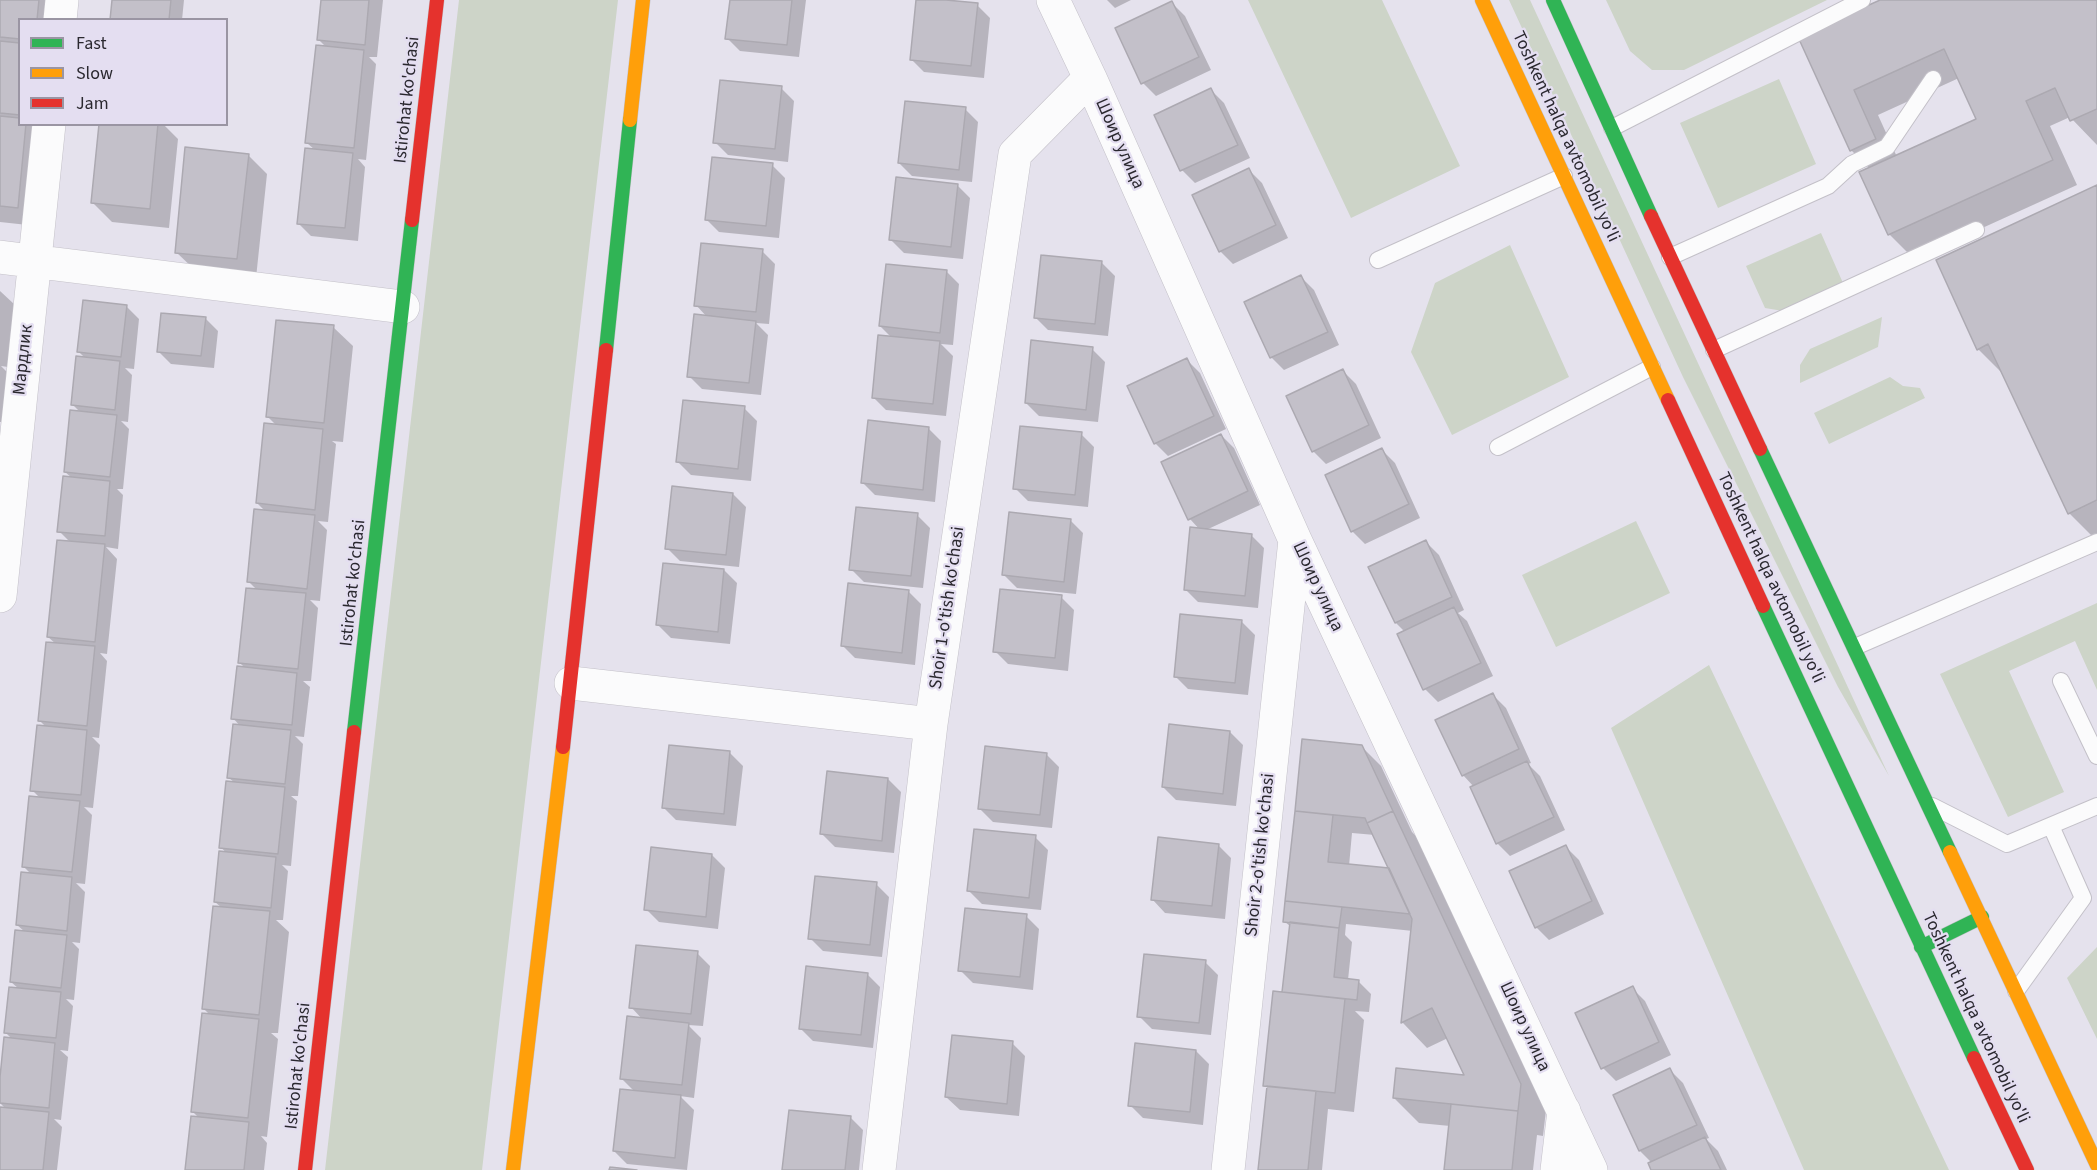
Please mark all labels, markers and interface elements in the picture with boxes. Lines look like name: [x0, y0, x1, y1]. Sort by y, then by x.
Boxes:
legend: [18, 18, 228, 126]
street label: Toshkent halqa avtomobil yo'li: [1507, 28, 1623, 246]
text: Fast: [76, 31, 107, 56]
street label: Istirohat ko'chasi: [391, 36, 425, 164]
text: Slow: [76, 61, 113, 86]
text: Jam: [76, 91, 109, 116]
street label: Шоир улица: [1090, 96, 1148, 192]
street label: Мардлик: [10, 324, 38, 396]
street label: Toshkent halqa avtomobil yo'li: [1712, 469, 1828, 687]
street label: Istirohat ko'chasi: [337, 519, 371, 647]
street label: Shoir 1-o'tish ko'chasi: [926, 525, 970, 691]
street label: Шоир улица: [1287, 539, 1347, 635]
street label: Shoir 2-o'tish ko'chasi: [1242, 772, 1280, 938]
street label: Toshkent halqa avtomobil yo'li: [1917, 909, 2033, 1127]
street label: Шоир улица: [1494, 979, 1554, 1075]
street label: Istirohat ko'chasi: [282, 1002, 316, 1130]

